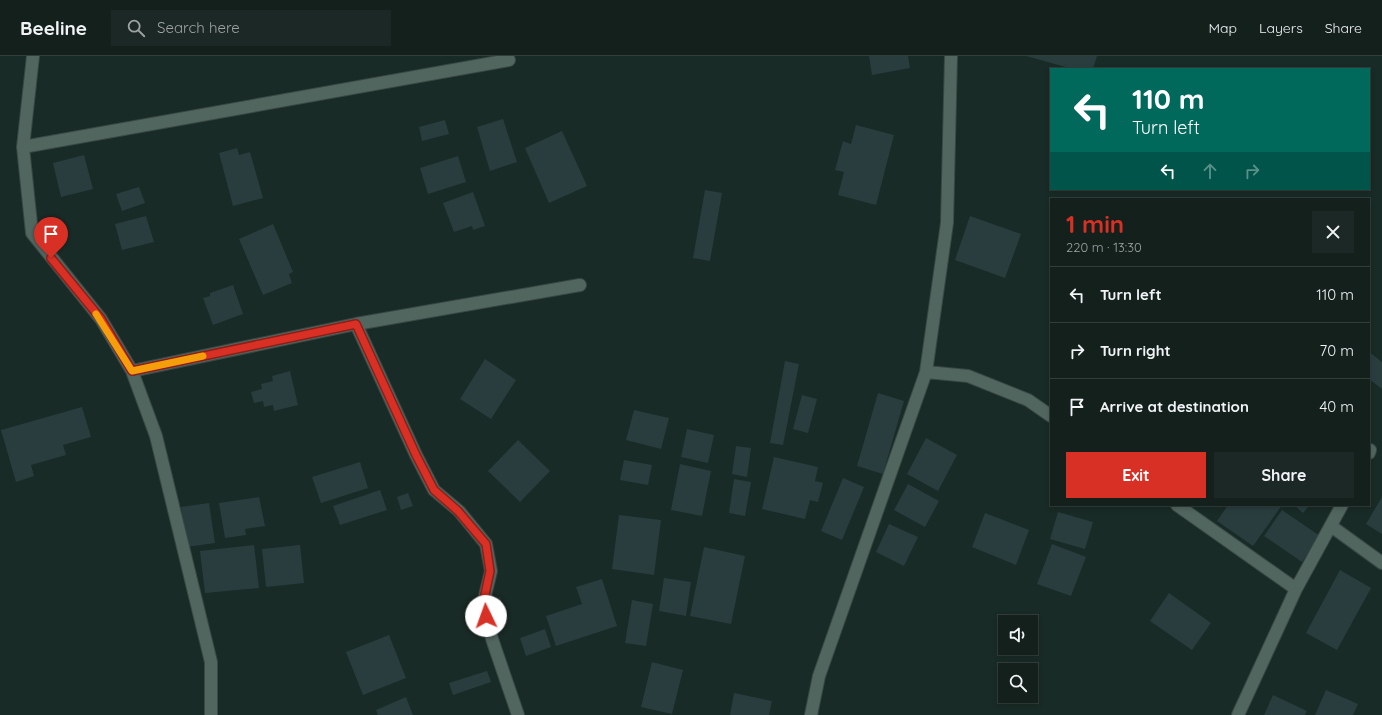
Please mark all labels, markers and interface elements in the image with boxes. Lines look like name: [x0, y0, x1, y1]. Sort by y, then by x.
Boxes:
search box: [111, 10, 391, 46]
text: Beeline: [20, 16, 87, 40]
icon: search: [125, 17, 147, 39]
text: Search here: [157, 18, 240, 37]
text: Map: [1208, 19, 1237, 37]
text: Layers: [1259, 19, 1303, 37]
text: Share: [1325, 19, 1362, 37]
text: 110 m: [1132, 81, 1205, 116]
icon: left: [1066, 84, 1118, 136]
text: Turn left: [1132, 116, 1200, 139]
icon: left: [1157, 160, 1179, 182]
icon: ahead: [1199, 160, 1221, 182]
icon: right: [1241, 160, 1263, 182]
text: 1 min: [1066, 209, 1124, 239]
button: close: [1312, 211, 1354, 253]
pin: [34, 217, 68, 258]
icon: arrive: [40, 223, 62, 245]
text: 220 m · 13:30: [1066, 239, 1142, 255]
icon: left: [1066, 284, 1088, 306]
text: Turn left: [1100, 285, 1162, 304]
text: 110 m: [1316, 285, 1354, 304]
icon: right: [1066, 340, 1088, 362]
text: Turn right: [1100, 341, 1171, 360]
text: 70 m: [1320, 341, 1354, 360]
icon: arrive: [1066, 396, 1088, 418]
text: Arrive at destination: [1100, 397, 1249, 416]
text: 40 m: [1319, 397, 1354, 416]
button: Exit: [1066, 452, 1206, 498]
button: Share: [1214, 452, 1354, 498]
position arrow: [465, 595, 507, 637]
map controls: [998, 615, 1038, 703]
button: sound: [998, 615, 1038, 655]
button: search: [998, 663, 1038, 703]

